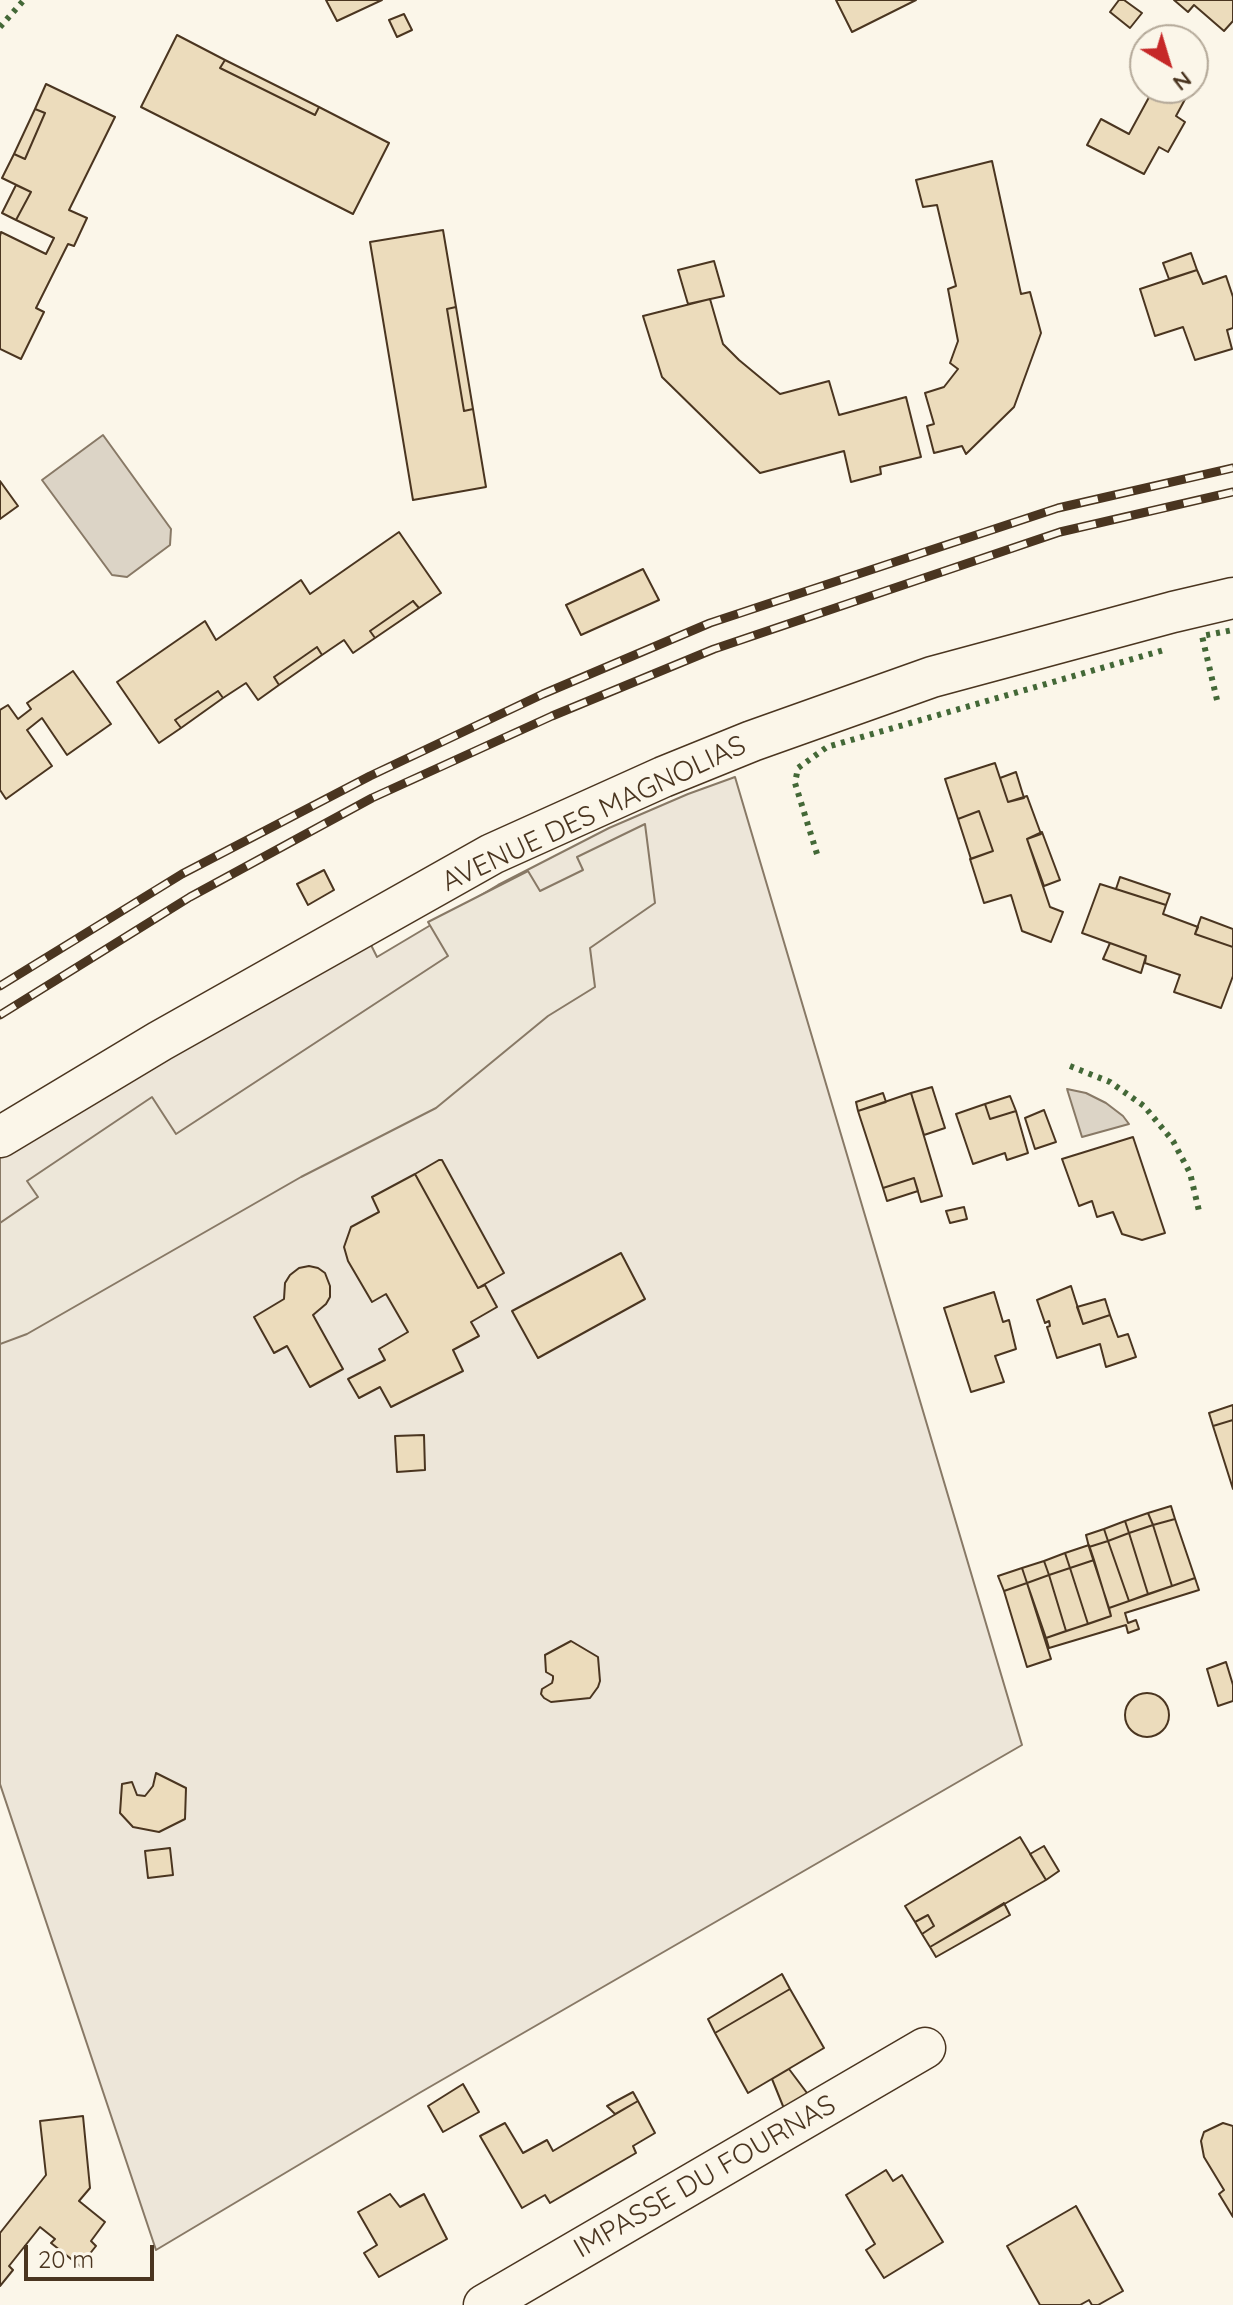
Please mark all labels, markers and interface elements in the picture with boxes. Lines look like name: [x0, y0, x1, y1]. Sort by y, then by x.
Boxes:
north arrow: [1129, 24, 1209, 104]
text: N: [1168, 65, 1198, 97]
street label: AVENUE DES MAGNOLIAS: [437, 729, 751, 899]
street label: IMPASSE DU FOURNAS: [568, 2088, 842, 2266]
scale bar: [28, 2229, 158, 2279]
text: 20 m: [38, 2244, 94, 2274]

